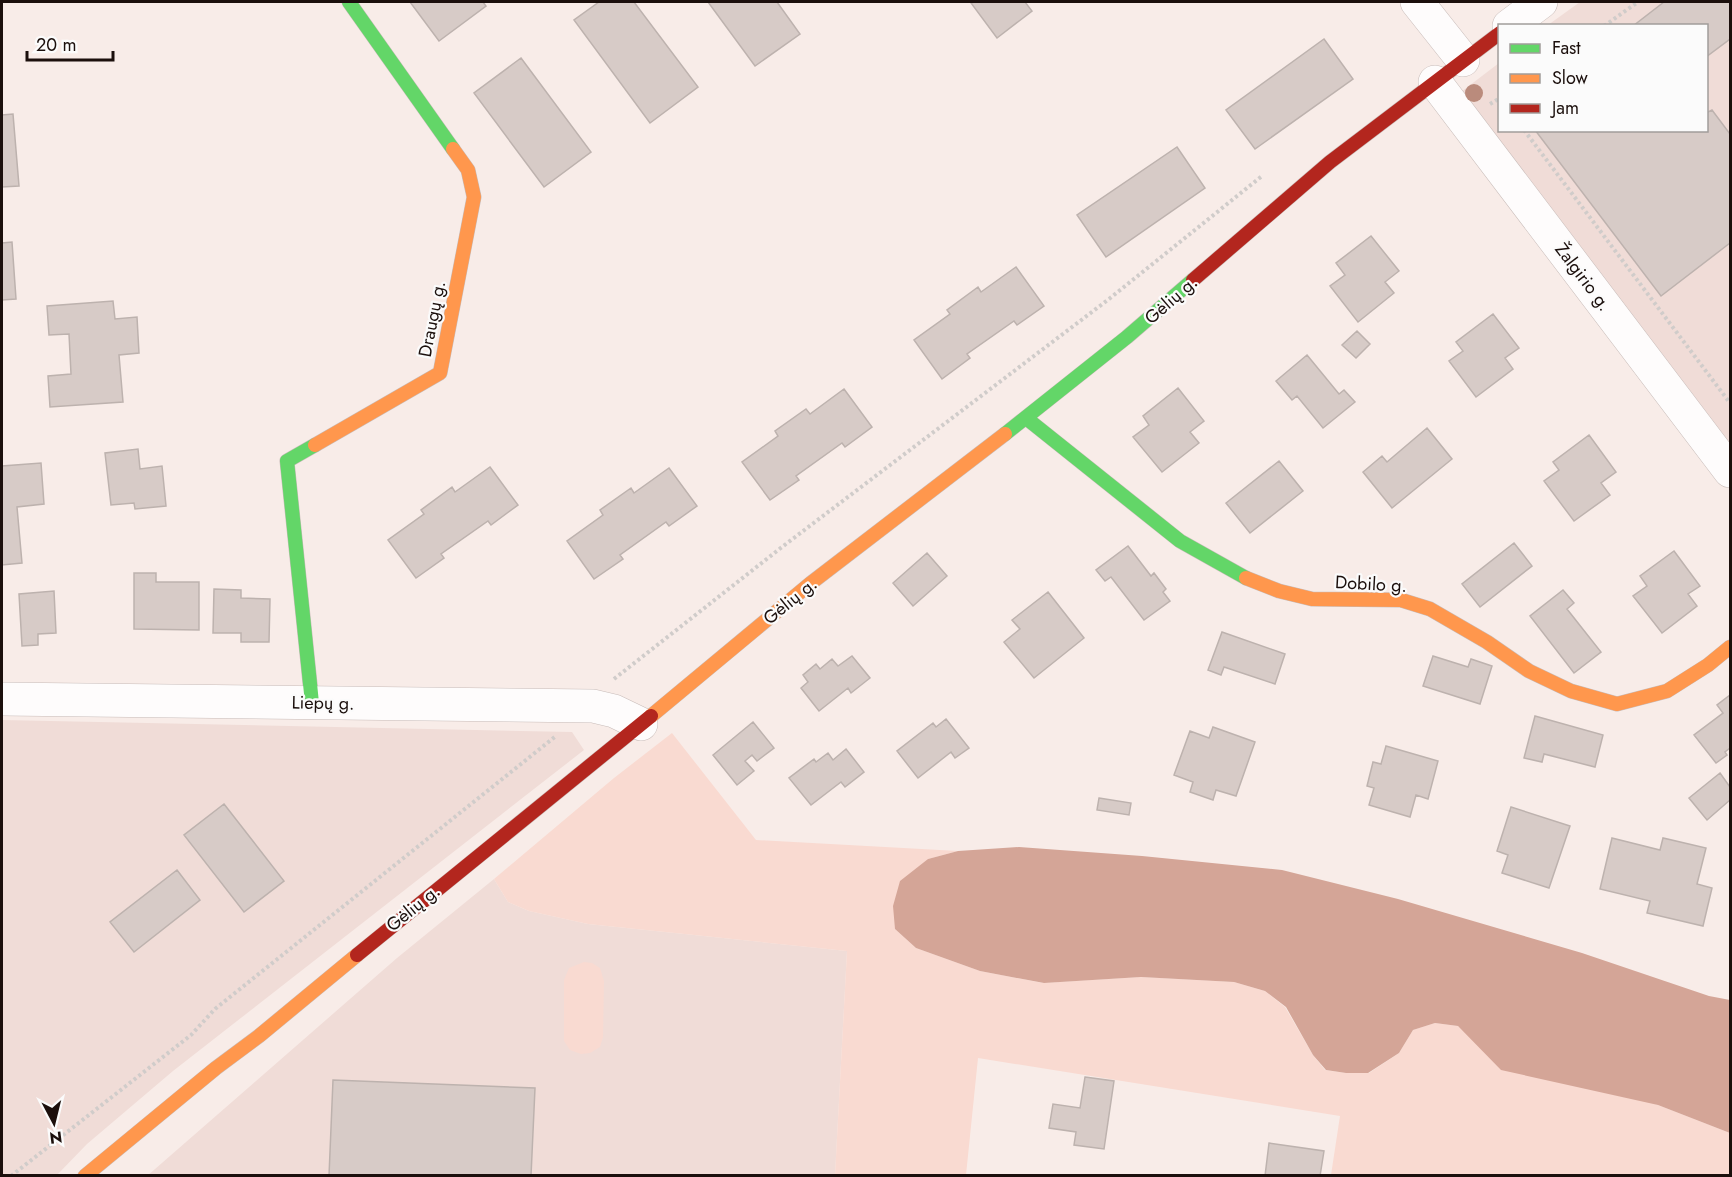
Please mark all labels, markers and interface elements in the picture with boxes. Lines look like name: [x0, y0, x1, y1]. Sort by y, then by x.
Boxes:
scale bar: [27, 24, 112, 62]
legend: [1498, 24, 1708, 132]
text: 20 m: [36, 32, 76, 58]
text: Fast: [1552, 35, 1581, 61]
text: Slow: [1552, 65, 1589, 91]
text: Jam: [1550, 95, 1579, 121]
street label: Žalgirio g.: [1549, 238, 1617, 316]
street label: Gėlių g.: [1139, 270, 1203, 330]
street label: Draugų g.: [412, 279, 452, 359]
street label: Dobilo g.: [1334, 569, 1408, 599]
street label: Gėlių g.: [758, 571, 822, 631]
street label: Liepų g.: [291, 689, 355, 717]
street label: Gėlių g.: [381, 878, 445, 938]
north arrow: [24, 1093, 84, 1153]
text: N: [48, 1125, 63, 1150]

